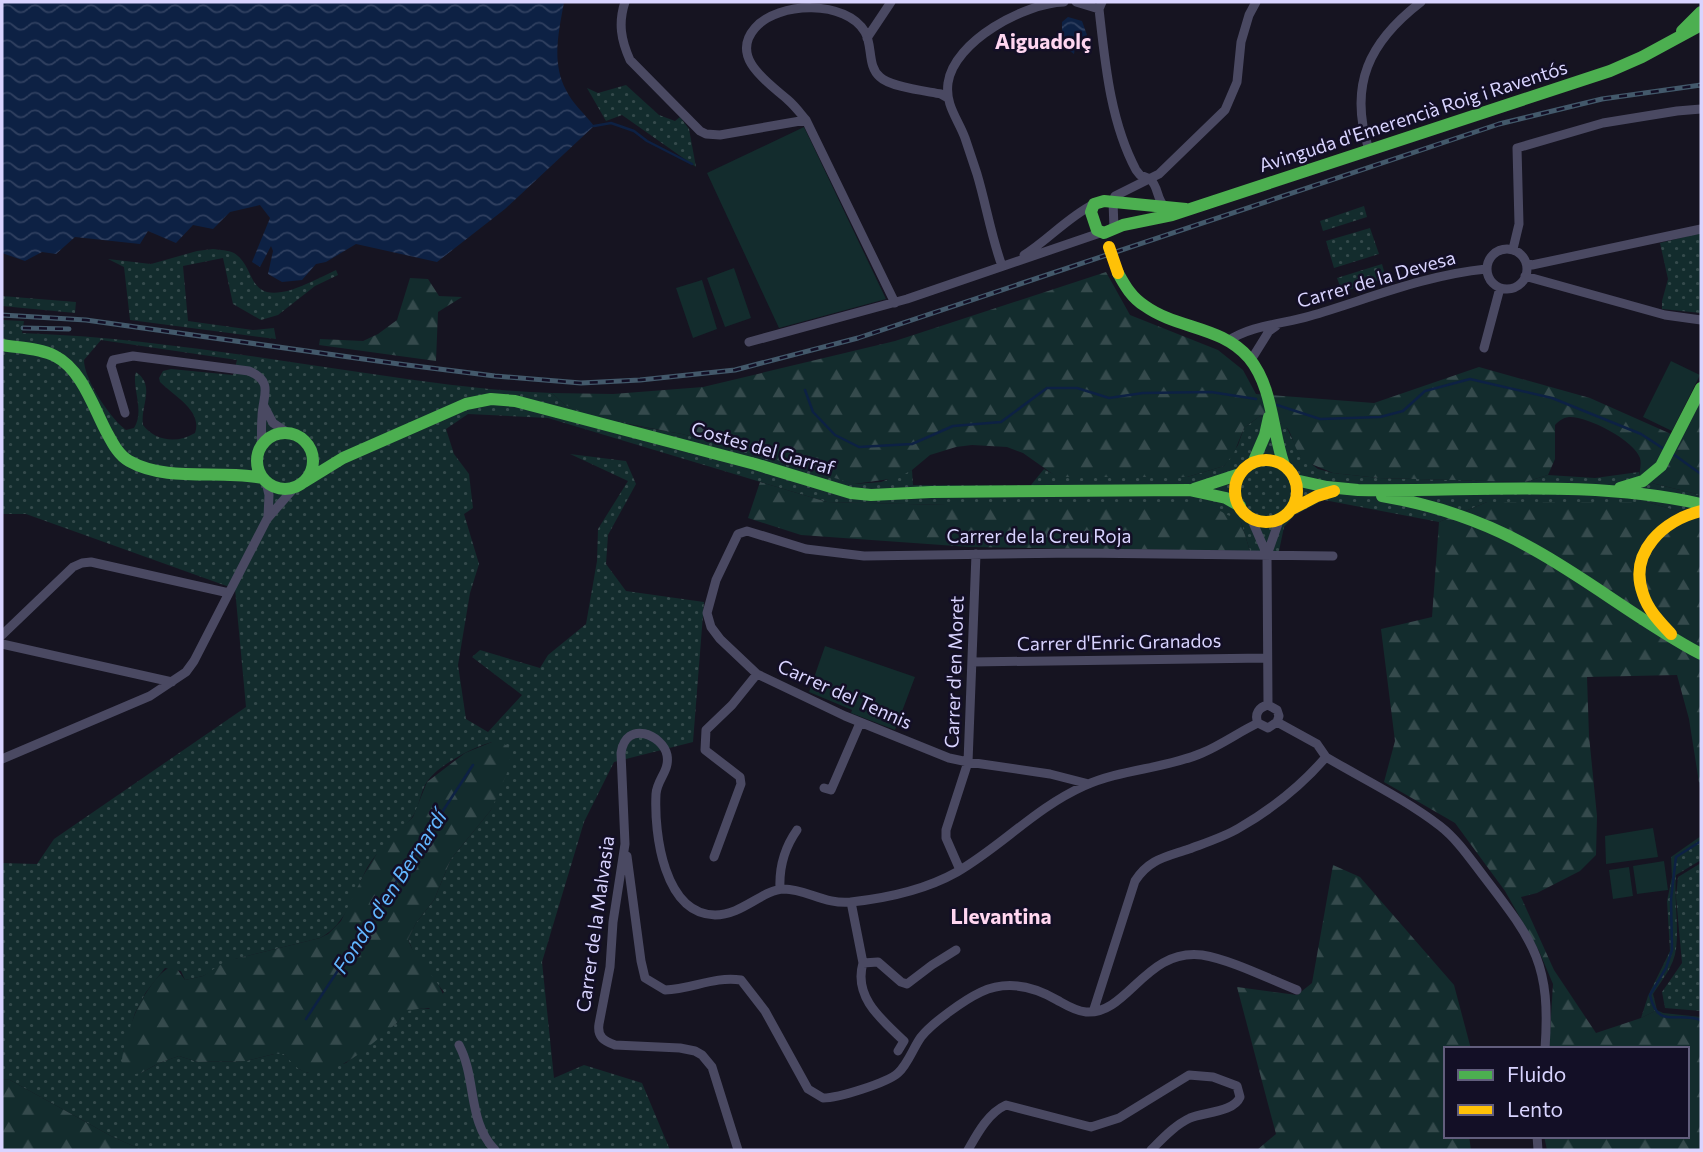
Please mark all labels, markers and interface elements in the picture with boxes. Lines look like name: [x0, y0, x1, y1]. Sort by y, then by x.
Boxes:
district label: Aiguadolç: [995, 28, 1091, 53]
street label: Avinguda d'Emerencià Roig i Raventós: [1256, 55, 1570, 176]
street label: Carrer de la Devesa: [1294, 245, 1458, 312]
street label: Costes del Garraf: [689, 416, 838, 479]
street label: Carrer de la Creu Roja: [947, 524, 1131, 547]
street label: Carrer d'en Moret: [939, 595, 968, 749]
street label: Carrer d'Enric Granados: [1017, 628, 1221, 655]
street label: Carrer del Tennis: [774, 654, 916, 733]
water label: Fondo d'en Bernardí: [327, 802, 453, 978]
street label: Carrer de la Malvasia: [571, 834, 618, 1014]
district label: Llevantina: [951, 903, 1051, 928]
legend: [1444, 1047, 1689, 1138]
text: Fluido: [1507, 1061, 1566, 1086]
text: Lento: [1507, 1096, 1563, 1121]

